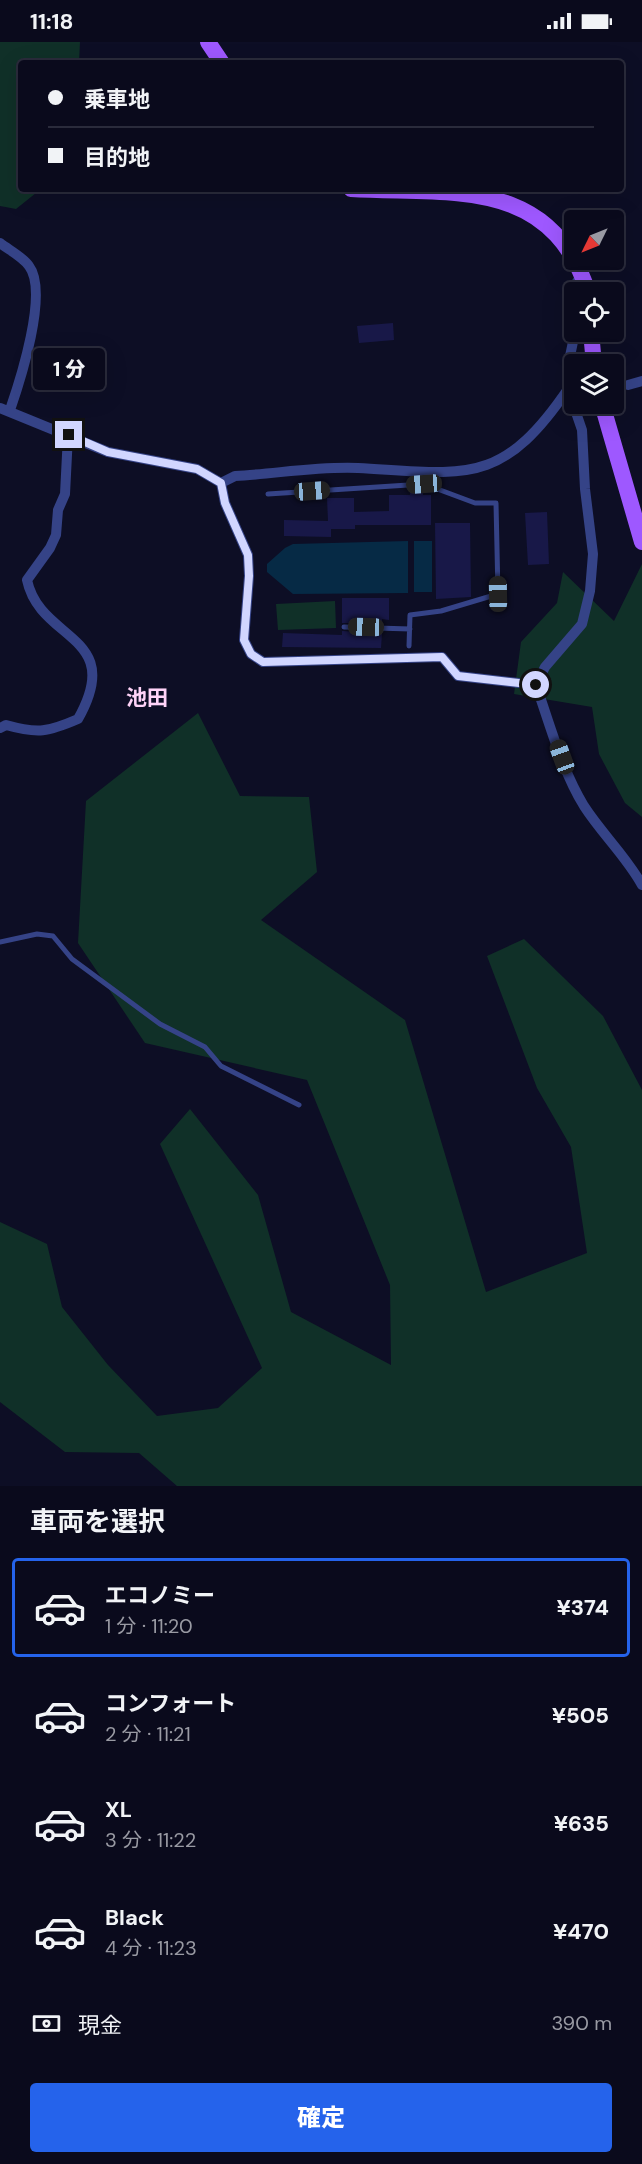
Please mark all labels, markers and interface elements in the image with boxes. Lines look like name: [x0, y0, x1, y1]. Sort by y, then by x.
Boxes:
text: 11:18: [30, 7, 74, 36]
text: 乗車地: [84, 85, 150, 114]
text: 目的地: [84, 143, 150, 172]
north arrow: [564, 210, 624, 270]
map controls: [564, 210, 624, 414]
button: locate: [564, 282, 624, 342]
callout: 1 分: [33, 348, 105, 390]
button: layers: [564, 354, 624, 414]
text: 1 分: [53, 356, 85, 382]
route end: [55, 421, 82, 448]
car: [405, 474, 443, 494]
car: [293, 481, 331, 501]
car: [489, 576, 507, 612]
car: [348, 617, 384, 637]
route start: [522, 671, 549, 698]
district label: 池田: [126, 684, 168, 712]
car: [547, 737, 577, 777]
text: 車両を選択: [30, 1504, 165, 1539]
icon: car: [33, 1581, 87, 1635]
text: エコノミー: [105, 1581, 215, 1610]
text: ¥374: [556, 1593, 609, 1622]
text: 1 分 · 11:20: [105, 1613, 193, 1639]
icon: car: [33, 1689, 87, 1743]
text: コンフォート: [105, 1689, 236, 1718]
text: ¥505: [552, 1701, 609, 1730]
text: 2 分 · 11:21: [105, 1721, 191, 1747]
text: XL: [105, 1795, 132, 1824]
icon: car: [33, 1797, 87, 1851]
text: ¥635: [554, 1809, 609, 1838]
text: 3 分 · 11:22: [105, 1827, 196, 1853]
text: Black: [105, 1903, 164, 1932]
icon: car: [33, 1905, 87, 1959]
text: ¥470: [553, 1917, 609, 1946]
text: 4 分 · 11:23: [105, 1935, 197, 1961]
icon: cash: [30, 2007, 63, 2040]
text: 390 m: [551, 2010, 612, 2036]
text: 現金: [78, 2011, 122, 2040]
button: 確定: [30, 2083, 612, 2152]

